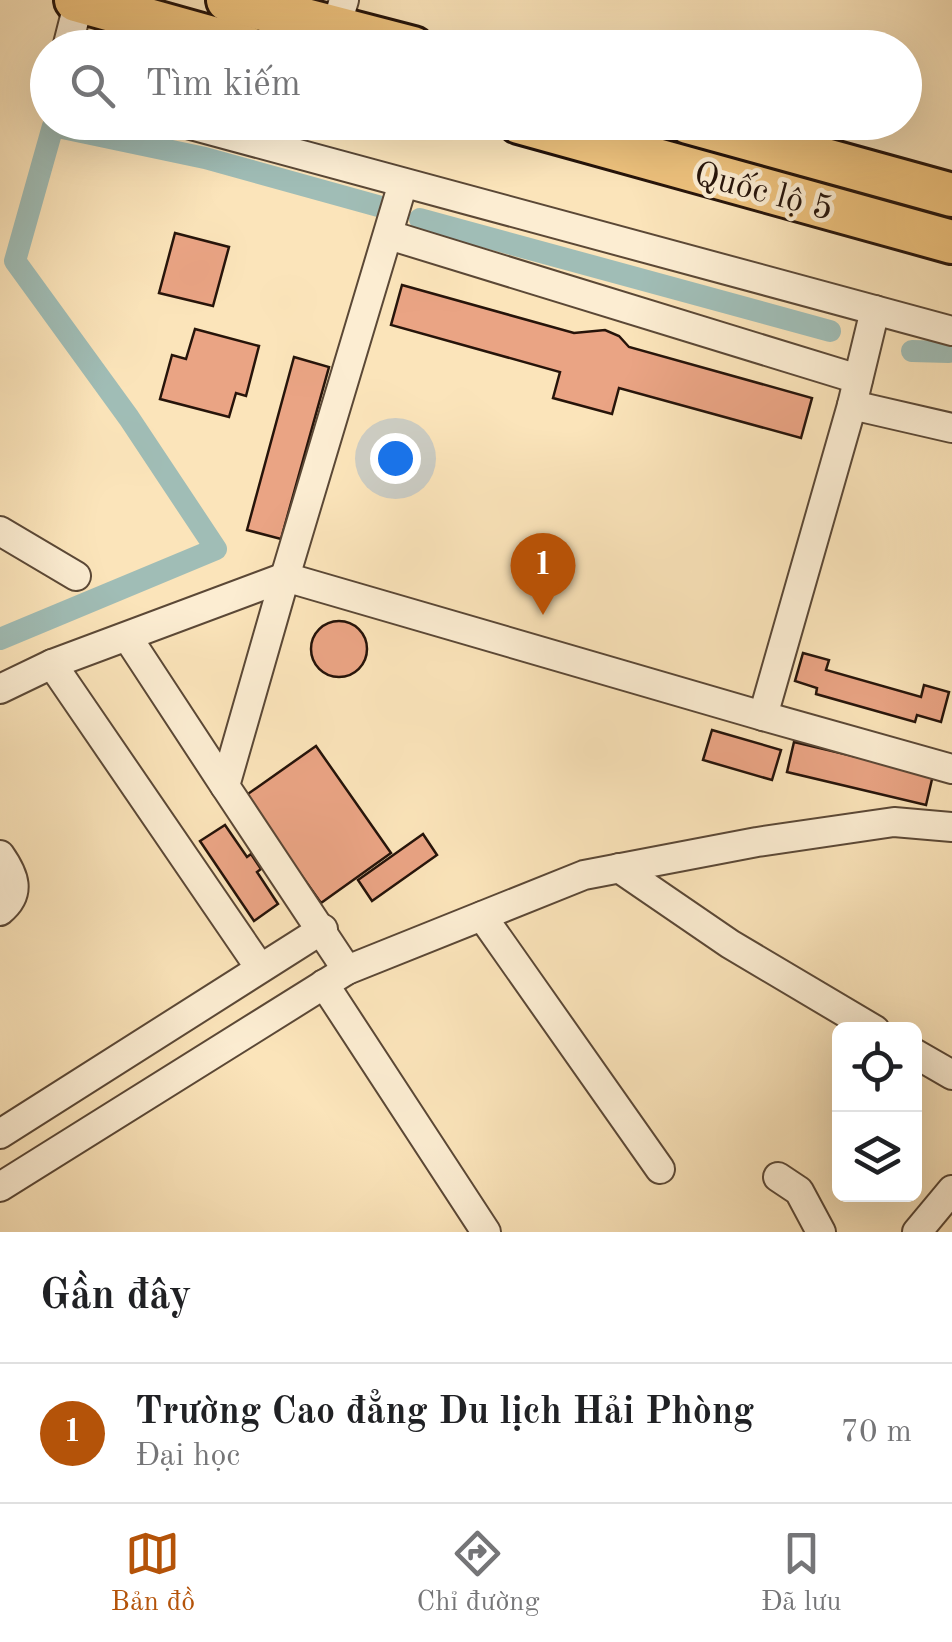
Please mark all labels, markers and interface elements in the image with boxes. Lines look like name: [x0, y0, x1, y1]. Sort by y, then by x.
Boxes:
search box: [30, 30, 922, 140]
icon: search: [65, 58, 120, 113]
text: Tìm kiếm: [145, 66, 301, 104]
street label: Quốc lộ 5: [690, 155, 837, 228]
your location: [370, 433, 421, 484]
pin: 1: [510, 532, 576, 615]
map controls: [832, 1022, 922, 1202]
button: locate: [832, 1022, 922, 1112]
button: layers: [832, 1112, 922, 1202]
text: Gần đây: [40, 1276, 191, 1318]
text: Trường Cao đẳng Du lịch Hải Phòng: [135, 1394, 754, 1432]
text: 1: [63, 1417, 82, 1449]
text: 70 m: [841, 1417, 912, 1449]
text: Đại học: [135, 1441, 240, 1473]
tab: Bản đồ: [111, 1526, 195, 1621]
tab: Chỉ đường: [416, 1526, 540, 1621]
tab: Đã lưu: [761, 1526, 841, 1621]

